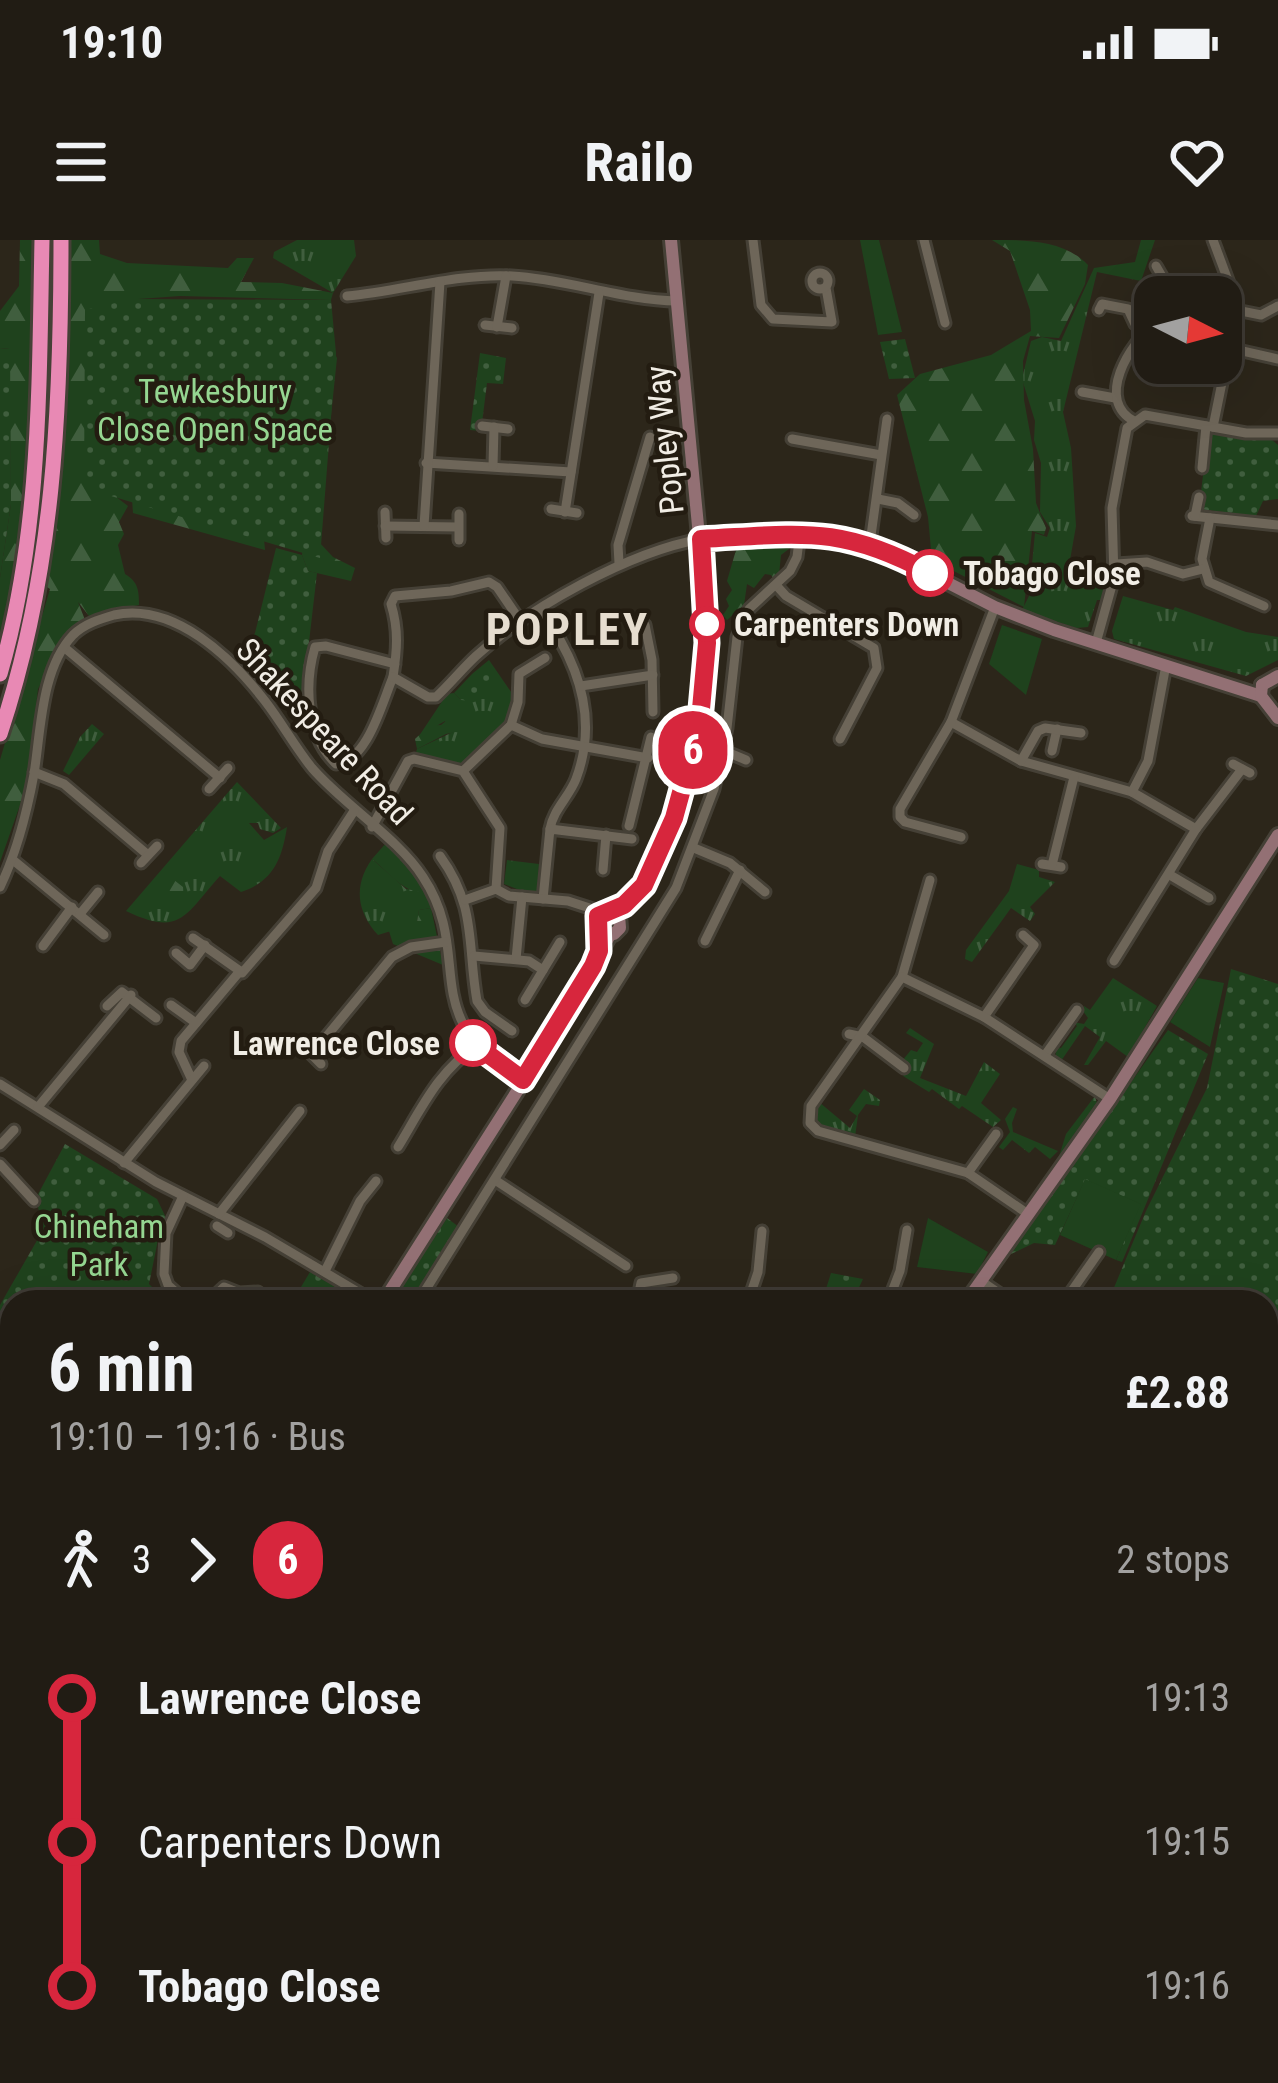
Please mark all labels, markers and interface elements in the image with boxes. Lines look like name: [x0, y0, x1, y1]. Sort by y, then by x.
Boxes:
text: 19:10: [60, 16, 163, 69]
icon: menu: [48, 129, 114, 195]
icon: heart: [1164, 129, 1230, 195]
text: Railo: [584, 131, 694, 194]
north arrow: [1134, 276, 1242, 384]
map controls: [1134, 276, 1242, 384]
street label: Popley Way: [637, 364, 692, 516]
park label: Tewkesbury Close Open Space: [97, 372, 333, 449]
marker: Tobago Close: [908, 551, 952, 595]
place label: Tobago Close: [963, 554, 1141, 593]
district label: POPLEY: [486, 603, 650, 656]
place label: Carpenters Down: [734, 605, 959, 644]
marker: Carpenters Down: [691, 608, 723, 640]
street label: Shakespeare Road: [228, 630, 421, 833]
line badge: 6: [654, 711, 732, 789]
text: 6: [682, 725, 704, 774]
marker: Lawrence Close: [451, 1021, 495, 1065]
place label: Lawrence Close: [232, 1024, 440, 1063]
park label: Chineham Park: [34, 1207, 164, 1284]
text: 6 min: [48, 1330, 195, 1407]
text: £2.88: [1125, 1366, 1230, 1419]
text: 19:10 – 19:16 · Bus: [48, 1414, 346, 1460]
icon: walk: [48, 1527, 114, 1593]
icon: forward: [169, 1527, 235, 1593]
text: 6: [277, 1535, 299, 1584]
text: 3: [132, 1537, 151, 1583]
text: 2 stops: [1116, 1537, 1230, 1583]
text: Lawrence Close: [138, 1672, 421, 1725]
text: 19:13: [1144, 1675, 1230, 1721]
text: Carpenters Down: [138, 1816, 442, 1869]
text: 19:15: [1144, 1819, 1230, 1865]
text: Tobago Close: [138, 1960, 381, 2013]
text: 19:16: [1144, 1963, 1230, 2009]

